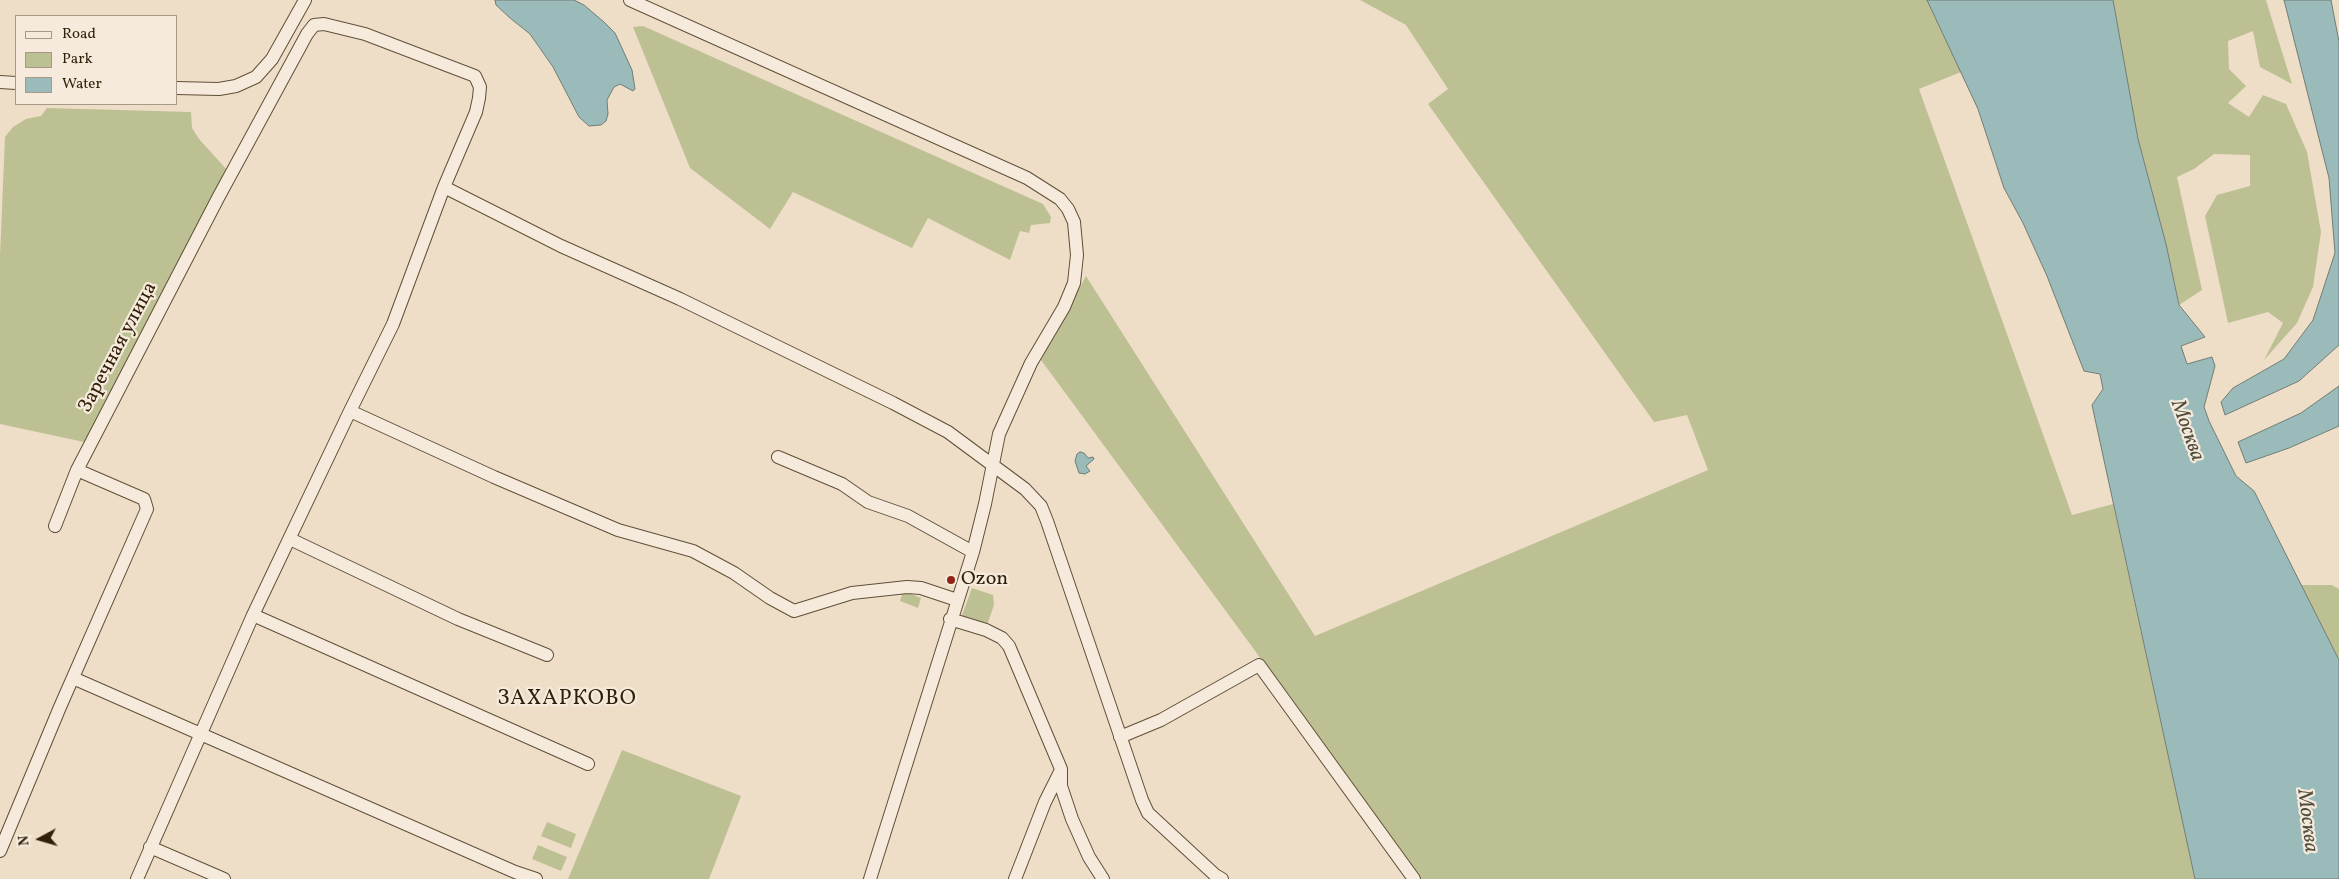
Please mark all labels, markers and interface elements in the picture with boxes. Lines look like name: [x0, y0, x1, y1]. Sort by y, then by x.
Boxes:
legend: [15, 15, 178, 105]
text: Road: [62, 24, 96, 45]
text: Park: [62, 49, 93, 70]
text: Water: [62, 74, 102, 95]
street label: Заречная улица: [74, 278, 164, 418]
water label: Москва: [2163, 397, 2209, 465]
place label: Ozon: [961, 568, 1008, 592]
marker: Ozon: [945, 574, 957, 586]
district label: ЗАХАРКОВО: [496, 687, 638, 713]
water label: Москва: [2290, 788, 2322, 854]
north arrow: [15, 814, 65, 864]
text: N: [15, 835, 35, 847]

